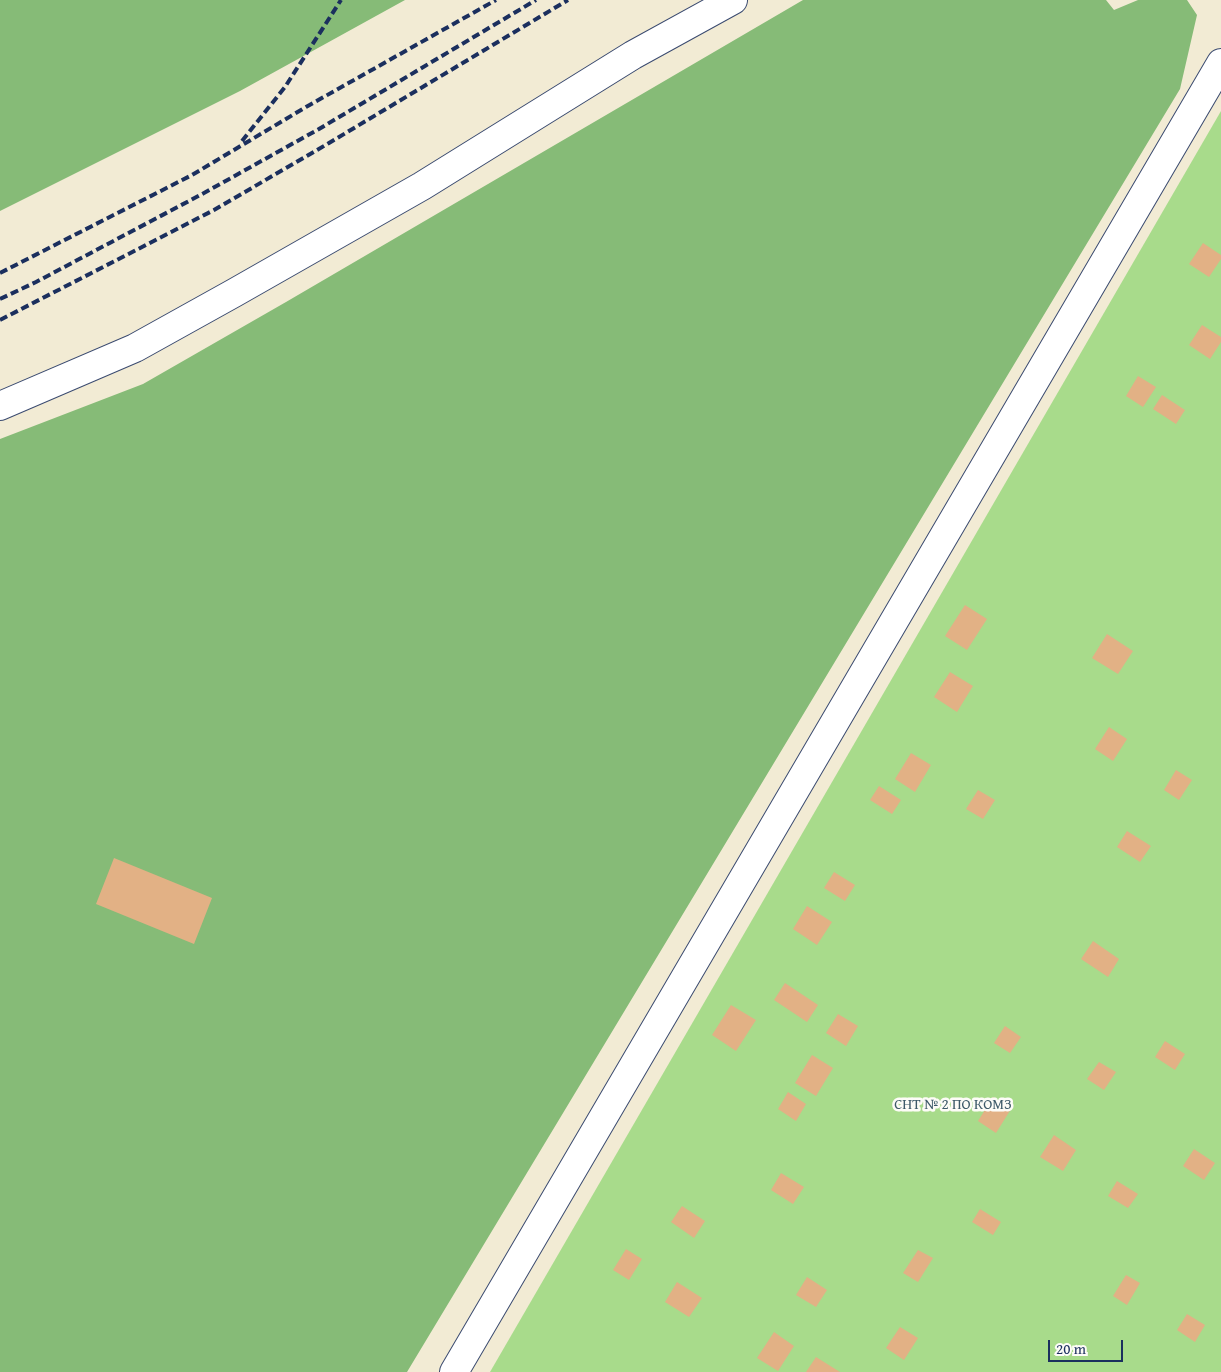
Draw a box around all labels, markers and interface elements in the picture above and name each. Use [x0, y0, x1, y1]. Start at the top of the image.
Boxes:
park label: СНТ № 2 ПО КОМЗ [894, 1096, 1012, 1114]
scale bar [1051, 1330, 1126, 1362]
text: 20 m [1056, 1338, 1086, 1359]

